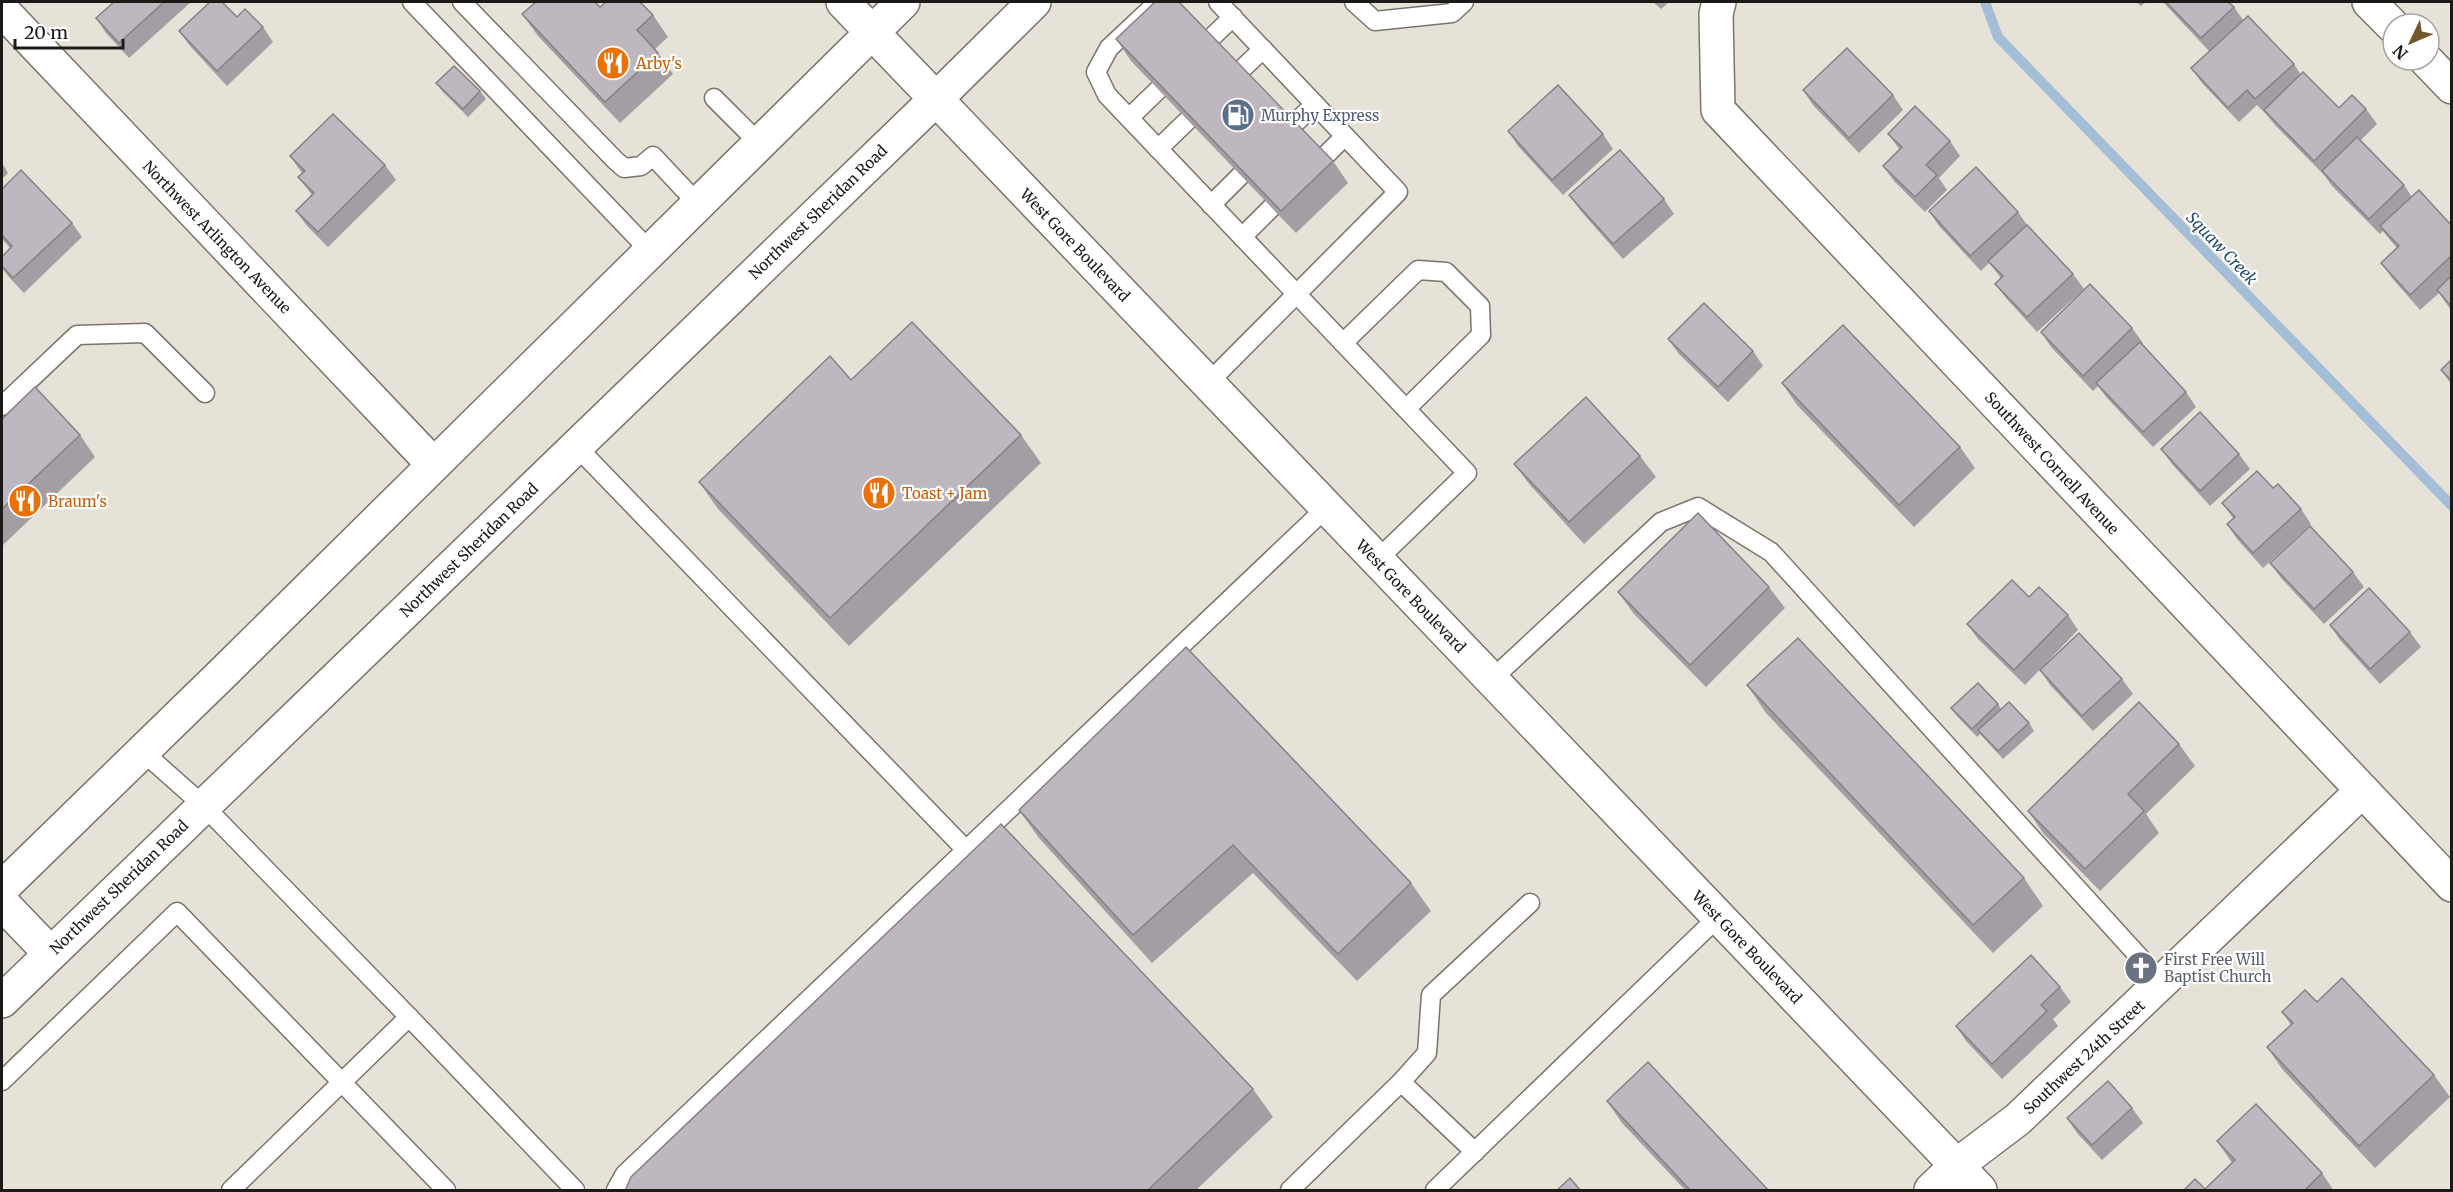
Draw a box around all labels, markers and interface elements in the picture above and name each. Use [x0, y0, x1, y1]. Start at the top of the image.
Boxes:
scale bar [15, 12, 123, 50]
north arrow [2381, 12, 2441, 72]
text: 20 m [24, 21, 68, 44]
text: N [2388, 41, 2412, 64]
restaurant icon: Arby's [595, 45, 631, 81]
place label: Arby's [635, 54, 682, 73]
fuel station icon: Murphy Express [1220, 97, 1256, 133]
place label: Murphy Express [1261, 106, 1379, 125]
street label: Northwest Sheridan Road [745, 141, 891, 283]
street label: Northwest Arlington Avenue [139, 156, 295, 318]
street label: West Gore Boulevard [1016, 184, 1134, 305]
water label: Squaw Creek [2182, 207, 2262, 289]
street label: Southwest Cornell Avenue [1981, 388, 2123, 538]
restaurant icon: Toast + Jam [861, 475, 897, 511]
street label: Northwest Sheridan Road [396, 479, 542, 621]
restaurant icon: Braum's [7, 483, 43, 519]
place label: Toast + Jam [902, 484, 987, 503]
place label: Braum's [48, 492, 107, 511]
street label: West Gore Boulevard [1352, 535, 1470, 656]
street label: Northwest Sheridan Road [46, 816, 192, 958]
street label: West Gore Boulevard [1688, 886, 1806, 1007]
church icon: First Free Will Baptist Church [2123, 950, 2159, 986]
place label: First Free Will Baptist Church [2164, 950, 2271, 986]
street label: Southwest 24th Street [2019, 996, 2149, 1118]

